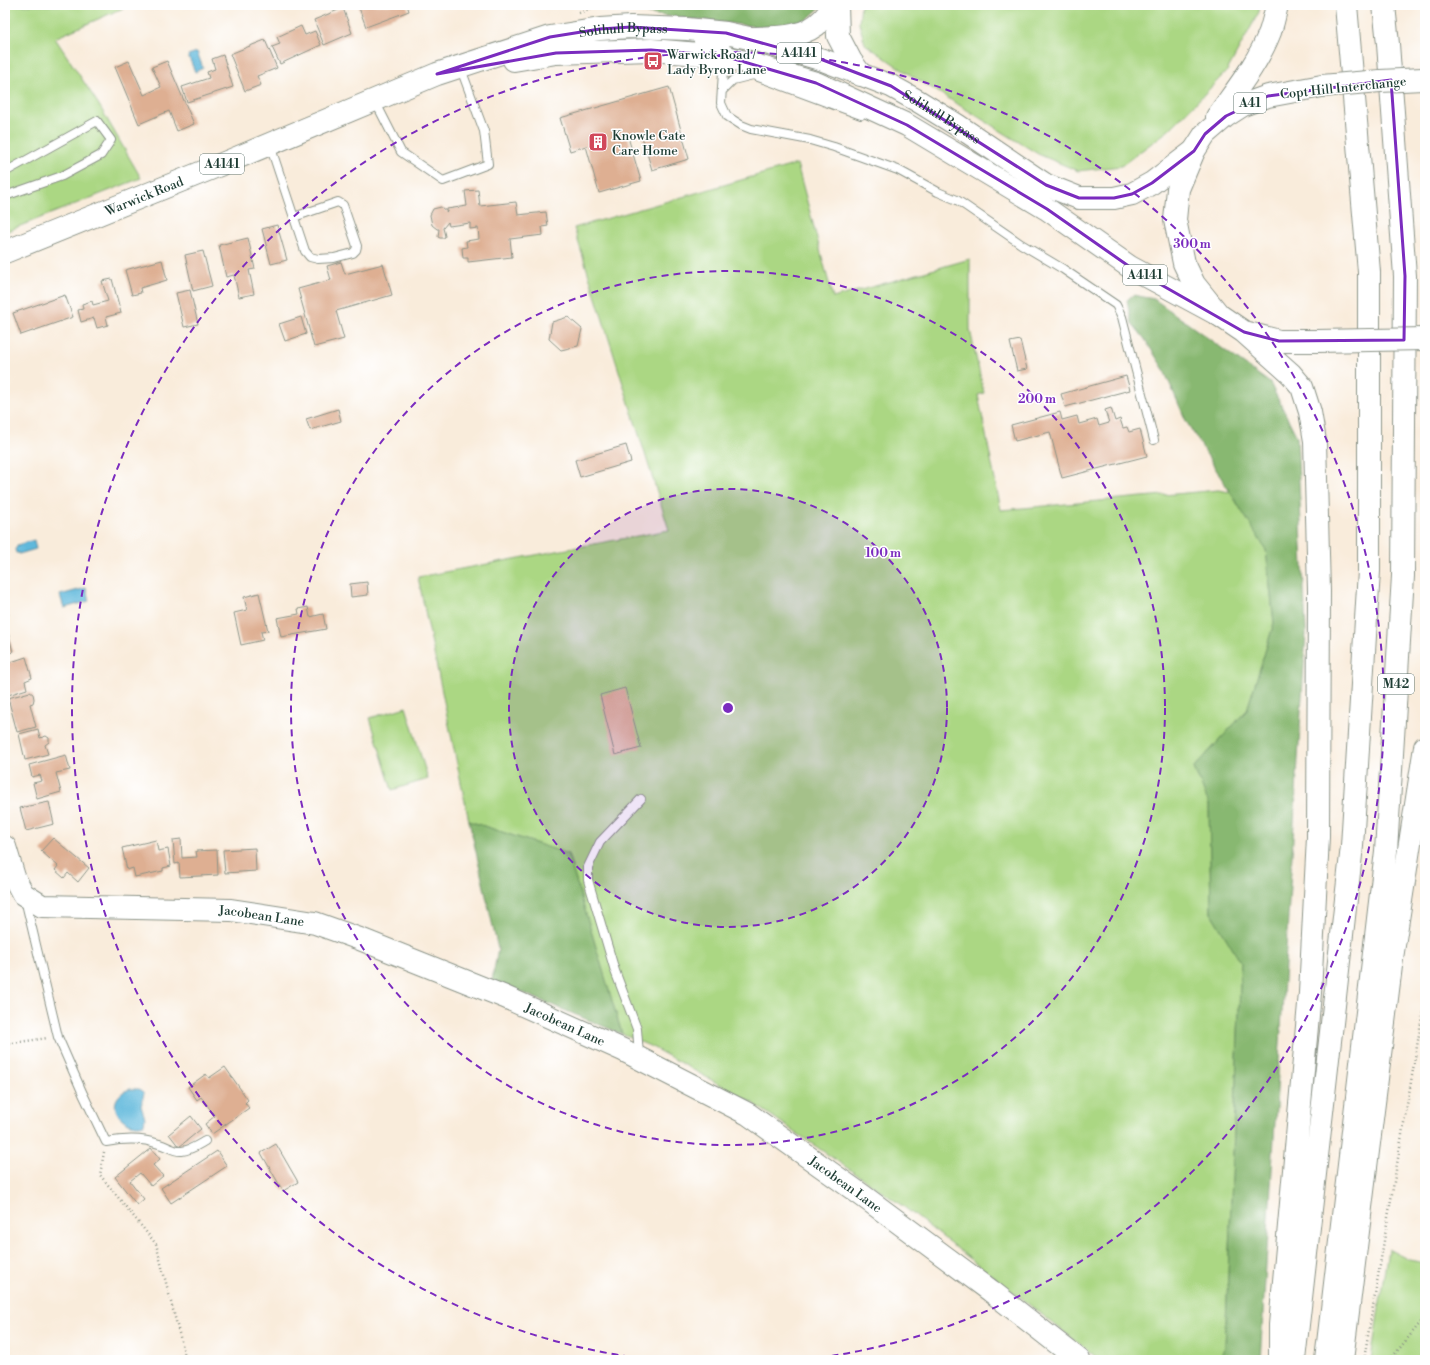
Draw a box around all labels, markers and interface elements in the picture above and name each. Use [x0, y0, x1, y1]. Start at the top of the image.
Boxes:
street label: Solihull Bypass [578, 20, 668, 41]
road number: A4141 [777, 43, 821, 63]
place label: Warwick Road / Lady Byron Lane [666, 47, 767, 78]
bus stop icon: Warwick Road / Lady Byron Lane [642, 50, 664, 72]
street label: Copt Hill Interchange [1279, 73, 1408, 103]
street label: Solihull Bypass [900, 87, 984, 148]
road number: A41 [1234, 93, 1266, 113]
place label: Knowle Gate Care Home [612, 128, 686, 159]
building icon: Knowle Gate Care Home [587, 131, 609, 153]
road number: A4141 [200, 154, 244, 174]
street label: Warwick Road [102, 173, 187, 220]
text: 300 m [1173, 237, 1211, 252]
road number: A4141 [1123, 265, 1167, 285]
text: 200 m [1018, 392, 1056, 407]
text: 100 m [865, 546, 901, 561]
road number: M42 [1378, 674, 1414, 694]
centre of rings [721, 701, 735, 715]
street label: Jacobean Lane [217, 903, 306, 930]
street label: Jacobean Lane [521, 1000, 608, 1050]
street label: Jacobean Lane [805, 1152, 885, 1217]

